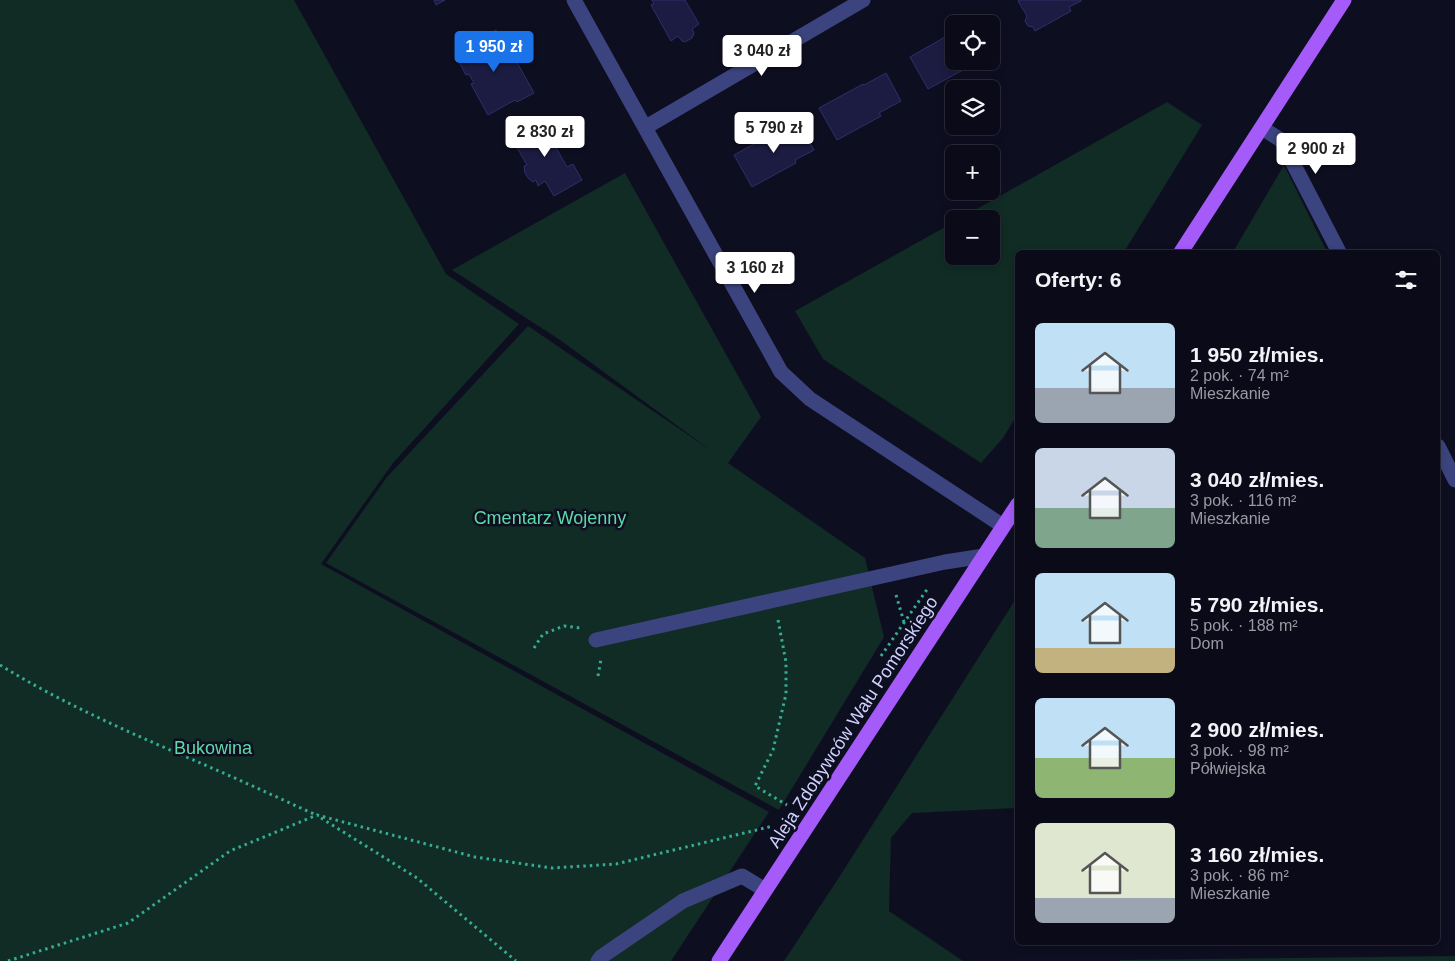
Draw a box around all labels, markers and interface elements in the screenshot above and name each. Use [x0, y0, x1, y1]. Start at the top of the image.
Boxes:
map controls [945, 15, 1000, 265]
button: locate [945, 15, 1000, 70]
pin: 1 950 zł [442, 30, 546, 73]
pin: 3 040 zł [710, 34, 814, 77]
text: 1 950 zł [466, 38, 522, 55]
text: 3 040 zł [734, 42, 790, 59]
button: layers [945, 80, 1000, 135]
pin: 5 790 zł [722, 112, 826, 154]
pin: 2 830 zł [493, 116, 597, 158]
text: 5 790 zł [746, 119, 802, 136]
text: 2 830 zł [517, 123, 573, 140]
pin: 2 900 zł [1264, 132, 1368, 175]
text: 2 900 zł [1288, 140, 1344, 157]
button: + [945, 145, 1000, 200]
button: − [945, 210, 1000, 265]
pin: 3 160 zł [703, 252, 807, 294]
text: 3 160 zł [727, 259, 783, 276]
icon: filters [1392, 266, 1420, 294]
text: Oferty: 6 [1035, 268, 1121, 291]
icon: home [1075, 343, 1135, 403]
text: 1 950 zł/mies. [1190, 343, 1324, 366]
text: 2 pok. · 74 m² [1190, 367, 1289, 384]
text: Mieszkanie [1190, 385, 1270, 402]
icon: home [1075, 468, 1135, 528]
text: 3 040 zł/mies. [1190, 468, 1324, 491]
text: 3 pok. · 116 m² [1190, 492, 1296, 509]
park label: Cmentarz Wojenny [474, 508, 626, 528]
text: Mieszkanie [1190, 510, 1270, 527]
street label: Aleja Zdobywców Wału Pomorskiego [764, 593, 942, 851]
icon: home [1075, 593, 1135, 653]
text: 5 790 zł/mies. [1190, 593, 1324, 616]
text: 5 pok. · 188 m² [1190, 617, 1298, 634]
text: Dom [1190, 635, 1224, 652]
icon: home [1075, 718, 1135, 778]
text: 2 900 zł/mies. [1190, 718, 1324, 741]
park label: Bukowina [174, 738, 253, 758]
text: 3 pok. · 98 m² [1190, 742, 1289, 759]
text: Półwiejska [1190, 760, 1266, 777]
icon: home [1075, 843, 1135, 903]
text: 3 160 zł/mies. [1190, 843, 1324, 866]
text: 3 pok. · 86 m² [1190, 867, 1289, 884]
text: Mieszkanie [1190, 885, 1270, 902]

